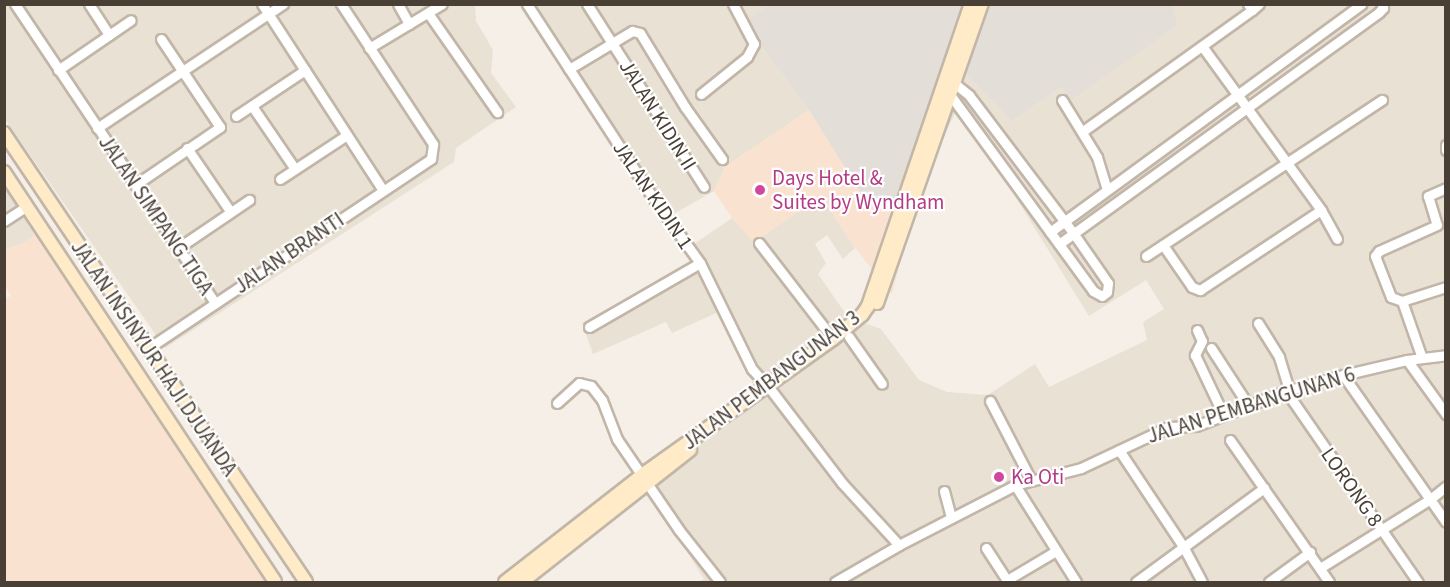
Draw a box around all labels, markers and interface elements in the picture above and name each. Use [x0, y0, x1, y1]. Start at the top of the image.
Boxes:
street label: JALAN KIDIN II [614, 55, 702, 175]
street label: JALAN SIMPANG TIGA [93, 130, 219, 300]
street label: JALAN KIDIN 1 [608, 136, 698, 254]
place label: Days Hotel & Suites by Wyndham [772, 165, 944, 215]
marker: Days Hotel & Suites by Wyndham [753, 183, 767, 197]
street label: JALAN BRANTI [229, 207, 349, 299]
street label: JALAN INSINYUR HAJI DJUANDA [66, 235, 242, 481]
street label: JALAN PEMBANGUNAN 3 [677, 305, 865, 455]
street label: JALAN PEMBANGUNAN 6 [1144, 361, 1358, 449]
street label: LORONG 8 [1316, 443, 1388, 531]
place label: Ka Oti [1011, 464, 1064, 490]
marker: Ka Oti [992, 470, 1006, 484]

